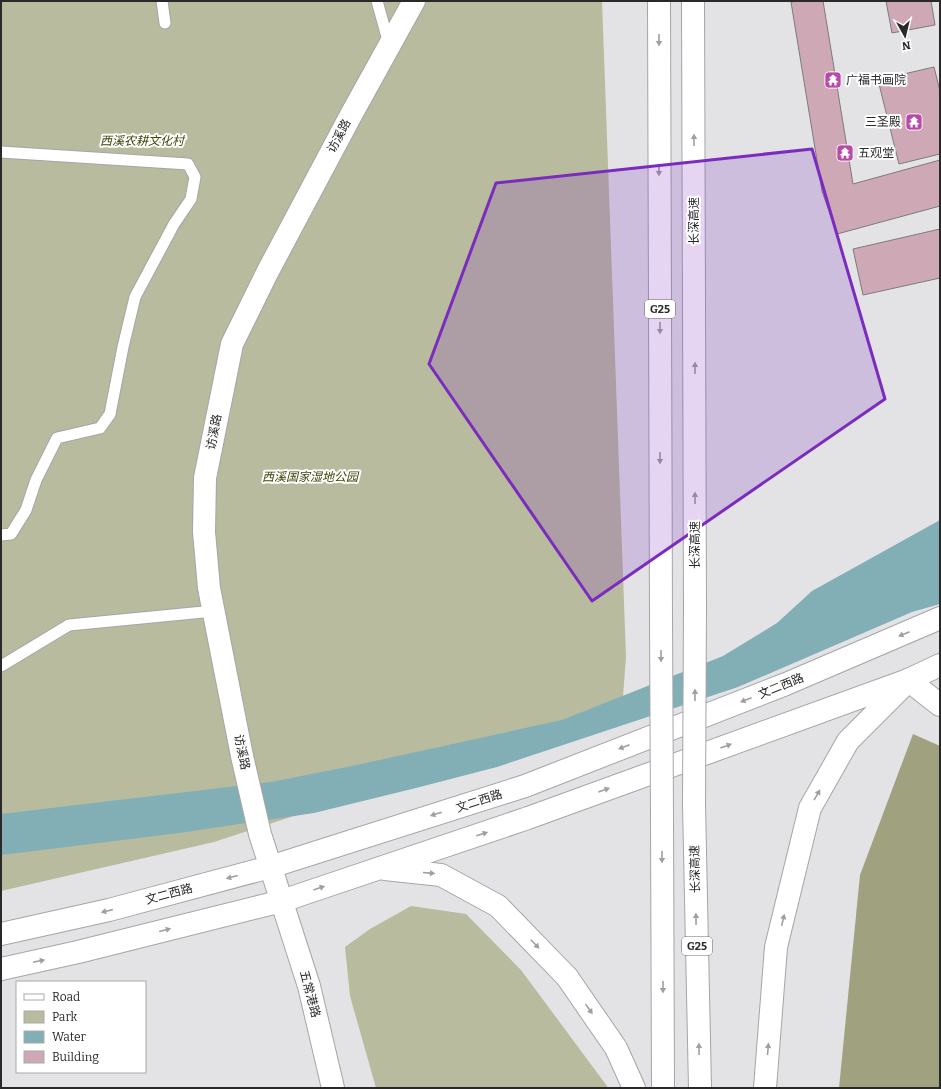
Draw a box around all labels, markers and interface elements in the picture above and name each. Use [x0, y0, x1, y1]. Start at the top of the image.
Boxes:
north arrow [885, 16, 925, 56]
one-way arrow [656, 34, 662, 47]
text: N [901, 38, 911, 53]
temple icon: 广福书画院 [823, 70, 843, 90]
place label: 广福书画院 [846, 73, 906, 87]
temple icon: 三圣殿 [904, 112, 924, 132]
place label: 三圣殿 [865, 115, 901, 129]
street label: 访溪路 [324, 117, 354, 155]
one-way arrow [691, 133, 697, 146]
park label: 西溪农耕文化村 [100, 134, 186, 148]
temple icon: 五观堂 [835, 143, 855, 163]
place label: 五观堂 [858, 146, 894, 160]
one-way arrow [656, 164, 662, 177]
street label: 长深高速 [687, 197, 701, 245]
road number: G25 [645, 300, 675, 318]
one-way arrow [657, 322, 663, 335]
one-way arrow [692, 361, 698, 374]
street label: 访溪路 [204, 413, 224, 451]
one-way arrow [657, 452, 663, 465]
park label: 西溪国家湿地公园 [262, 470, 360, 484]
one-way arrow [692, 491, 698, 504]
street label: 长深高速 [688, 521, 702, 569]
one-way arrow [898, 631, 910, 637]
one-way arrow [658, 650, 664, 663]
street label: 文二西路 [756, 671, 806, 701]
one-way arrow [692, 688, 698, 701]
one-way arrow [739, 698, 751, 704]
street label: 访溪路 [231, 733, 253, 771]
one-way arrow [721, 743, 733, 749]
one-way arrow [618, 745, 630, 751]
street label: 文二西路 [454, 787, 504, 815]
one-way arrow [599, 787, 611, 793]
one-way arrow [813, 789, 820, 801]
one-way arrow [430, 811, 442, 817]
one-way arrow [476, 830, 488, 836]
street label: 长深高速 [688, 845, 702, 893]
one-way arrow [659, 851, 665, 864]
one-way arrow [423, 870, 435, 877]
one-way arrow [226, 874, 238, 880]
street label: 文二西路 [144, 881, 194, 907]
one-way arrow [313, 885, 325, 891]
one-way arrow [100, 908, 112, 914]
one-way arrow [693, 912, 699, 925]
one-way arrow [780, 914, 786, 926]
one-way arrow [159, 927, 172, 933]
road number: G25 [682, 937, 712, 955]
one-way arrow [530, 939, 539, 949]
one-way arrow [33, 957, 45, 963]
street label: 五常港路 [297, 969, 323, 1019]
legend [16, 981, 146, 1073]
one-way arrow [659, 981, 666, 993]
text: Road [52, 990, 80, 1004]
one-way arrow [585, 1004, 593, 1015]
text: Park [52, 1010, 78, 1024]
text: Water [52, 1030, 87, 1044]
one-way arrow [696, 1042, 702, 1055]
one-way arrow [764, 1043, 771, 1055]
text: Building [52, 1050, 99, 1064]

